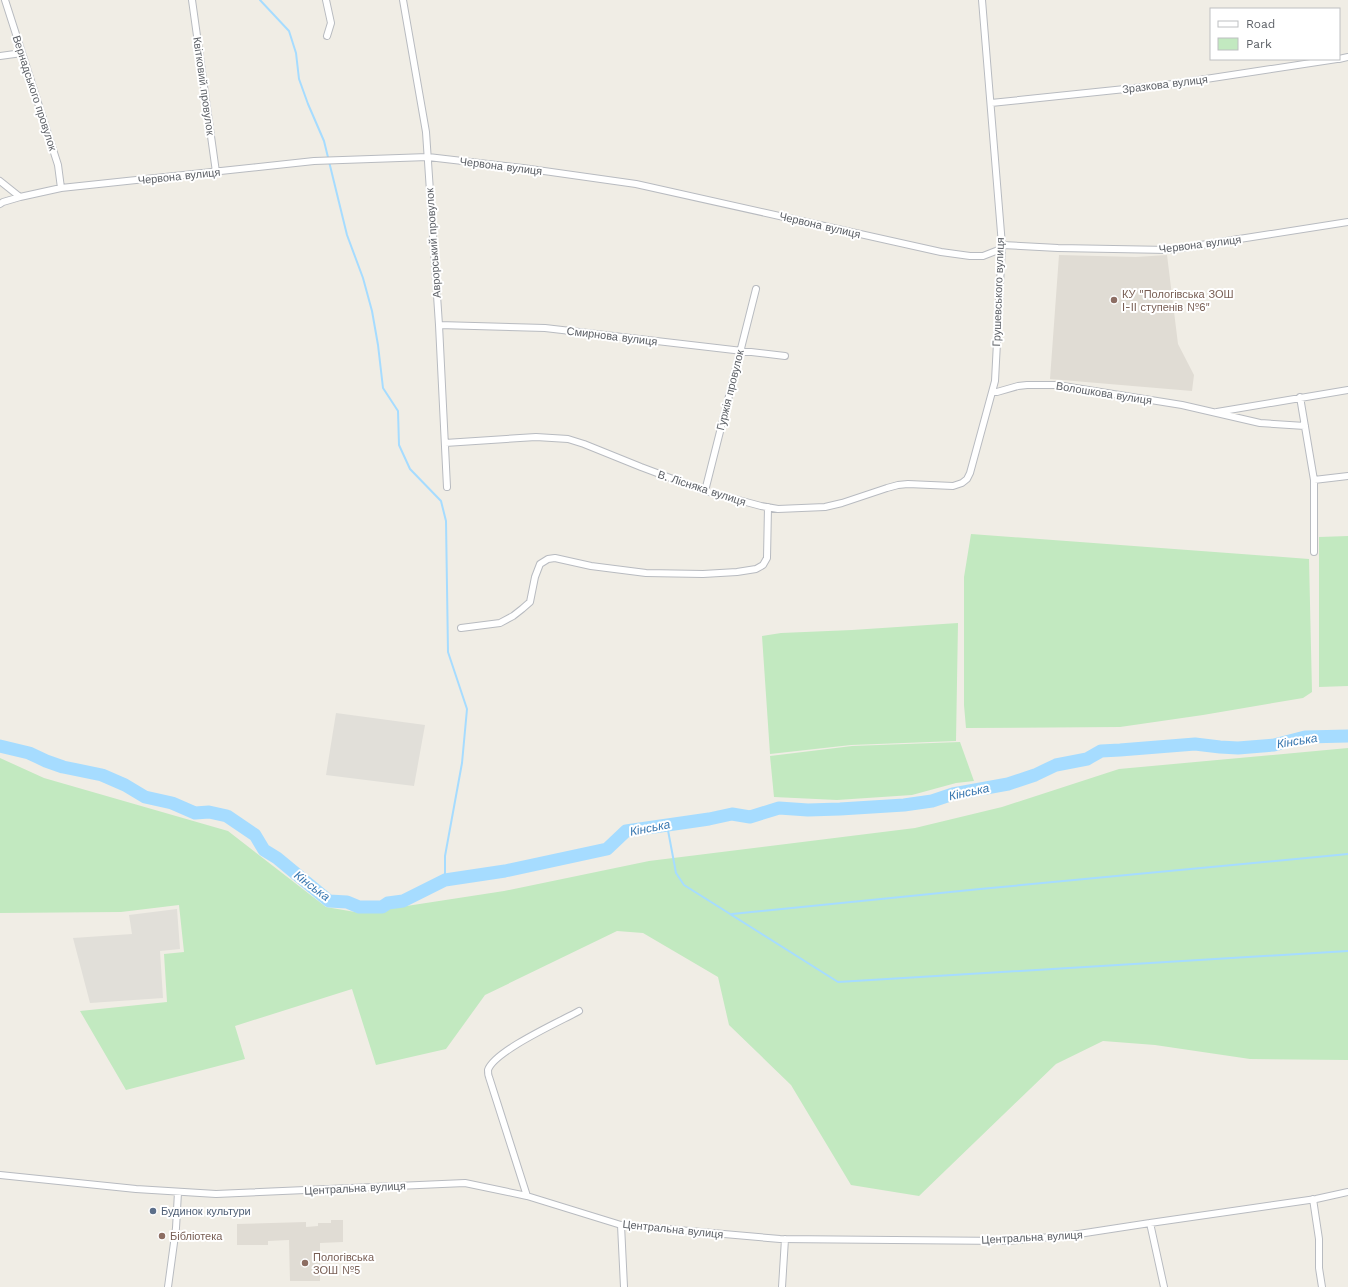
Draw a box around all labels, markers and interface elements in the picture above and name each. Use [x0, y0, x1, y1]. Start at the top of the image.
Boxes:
legend [1210, 8, 1340, 60]
text: Road [1246, 17, 1275, 31]
street label: Вернадського провулок [10, 34, 59, 153]
street label: Квітковий провулок [190, 36, 217, 136]
text: Park [1246, 37, 1272, 51]
street label: Зразкова вулиця [1122, 73, 1209, 96]
street label: Червона вулиця [459, 155, 543, 178]
street label: Червона вулиця [137, 166, 221, 187]
street label: Аврорський провулок [423, 187, 444, 298]
street label: Червона вулиця [778, 210, 862, 241]
street label: Червона вулиця [1158, 233, 1242, 256]
street label: Грушевського вулиця [990, 237, 1007, 347]
place label: КУ "Пологівська ЗОШ І-ІІ ступенів №6" [1122, 288, 1234, 314]
marker: КУ "Пологівська ЗОШ І-ІІ ступенів №6" [1109, 295, 1119, 305]
street label: Смирнова вулиця [566, 324, 658, 349]
street label: Гуржія провулок [714, 348, 747, 432]
street label: Волошкова вулиця [1055, 379, 1153, 408]
street label: В. Лісняка вулиця [656, 468, 748, 509]
water label: Кінська [1276, 731, 1319, 751]
water label: Кінська [947, 781, 991, 803]
water label: Кінська [629, 817, 672, 839]
water label: Кінська [291, 868, 333, 904]
street label: Центральна вулиця [304, 1179, 406, 1198]
place label: Будинок культури [161, 1205, 251, 1218]
marker: Будинок культури [148, 1206, 158, 1216]
street label: Центральна вулиця [622, 1218, 724, 1241]
street label: Центральна вулиця [981, 1228, 1083, 1247]
place label: Бібліотека [170, 1230, 223, 1243]
marker: Бібліотека [157, 1231, 167, 1241]
place label: Пологівська ЗОШ №5 [313, 1251, 375, 1277]
marker: Пологівська ЗОШ №5 [300, 1258, 310, 1268]

